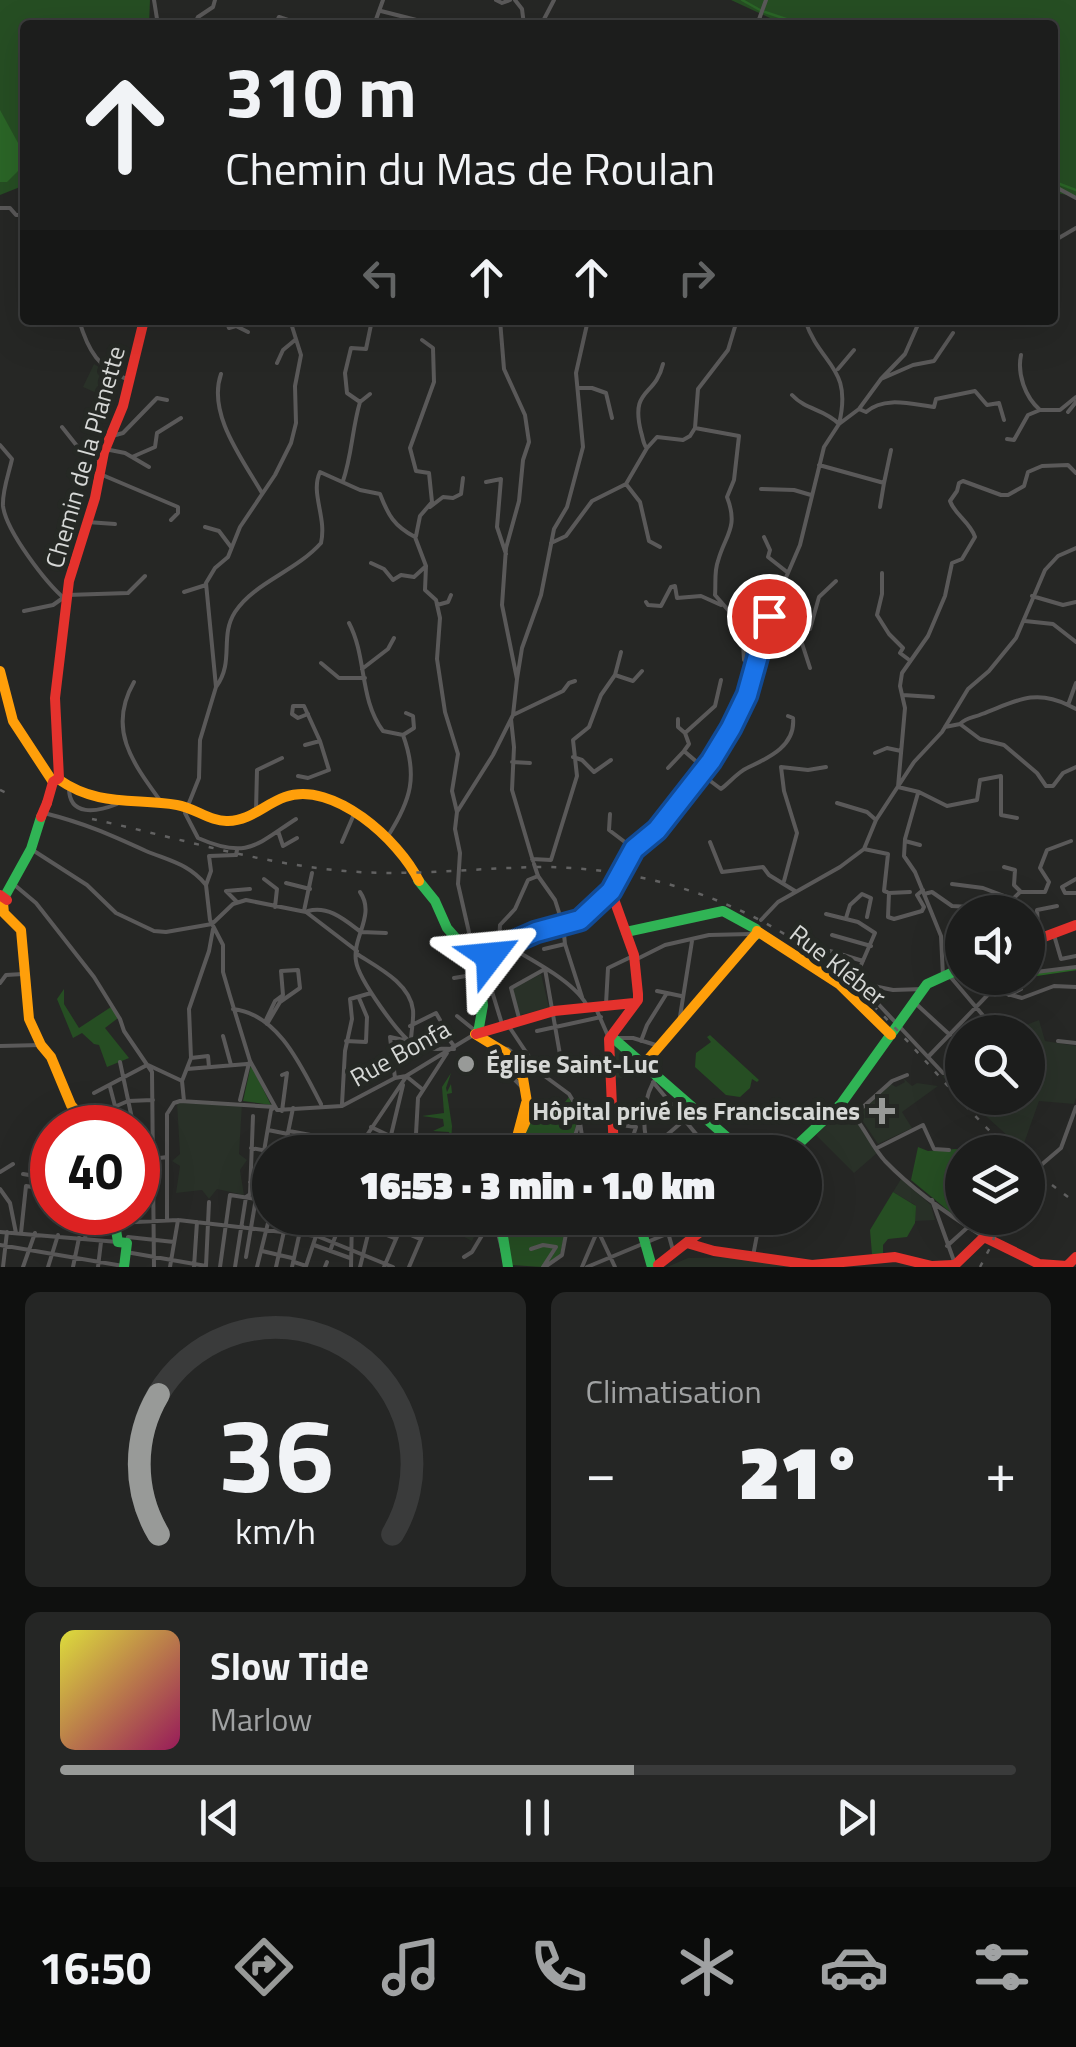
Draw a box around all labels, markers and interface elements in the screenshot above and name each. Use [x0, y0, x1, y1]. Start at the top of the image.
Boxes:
text: 310 m [225, 38, 417, 144]
icon: ahead [60, 60, 190, 190]
text: Chemin du Mas de Roulan [225, 134, 715, 202]
icon: left [354, 250, 409, 305]
icon: ahead [459, 250, 514, 305]
icon: ahead [564, 250, 619, 305]
icon: right [669, 250, 724, 305]
street label: Chemin de la Planette [35, 342, 135, 572]
pin [727, 574, 812, 659]
icon: arrive [742, 589, 797, 644]
map controls [945, 895, 1045, 1235]
button: sound [945, 895, 1045, 995]
position arrow [438, 904, 542, 1008]
street label: Rue Kléber [781, 915, 895, 1015]
street label: Rue Bonfa [343, 1010, 458, 1096]
button: search [945, 1015, 1045, 1115]
place label: Église Saint-Luc [486, 1045, 659, 1083]
marker: Église Saint-Luc [455, 1053, 477, 1075]
place label: Hôpital privé les Franciscaines [532, 1092, 860, 1130]
marker: Hôpital privé les Franciscaines [869, 1098, 895, 1124]
speed limit sign: 40 [30, 1105, 160, 1235]
button: layers [945, 1135, 1045, 1235]
text: 16:53 · 3 min · 1.0 km [359, 1156, 715, 1214]
text: Climatisation [586, 1367, 762, 1415]
text: 36 [217, 1374, 333, 1532]
text: 21° [739, 1414, 863, 1528]
text: − [586, 1430, 616, 1513]
text: + [985, 1430, 1016, 1513]
text: km/h [235, 1503, 316, 1558]
text: Slow Tide [210, 1637, 369, 1695]
text: Marlow [210, 1695, 313, 1743]
icon: previous [192, 1790, 247, 1845]
icon: pause [510, 1790, 565, 1845]
icon: next [829, 1790, 884, 1845]
icon: directions [229, 1932, 299, 2002]
icon: music [376, 1932, 446, 2002]
icon: phone [524, 1932, 594, 2002]
icon: climate [672, 1932, 742, 2002]
icon: car [819, 1932, 889, 2002]
icon: filters [967, 1932, 1037, 2002]
text: 16:50 [39, 1933, 151, 2001]

